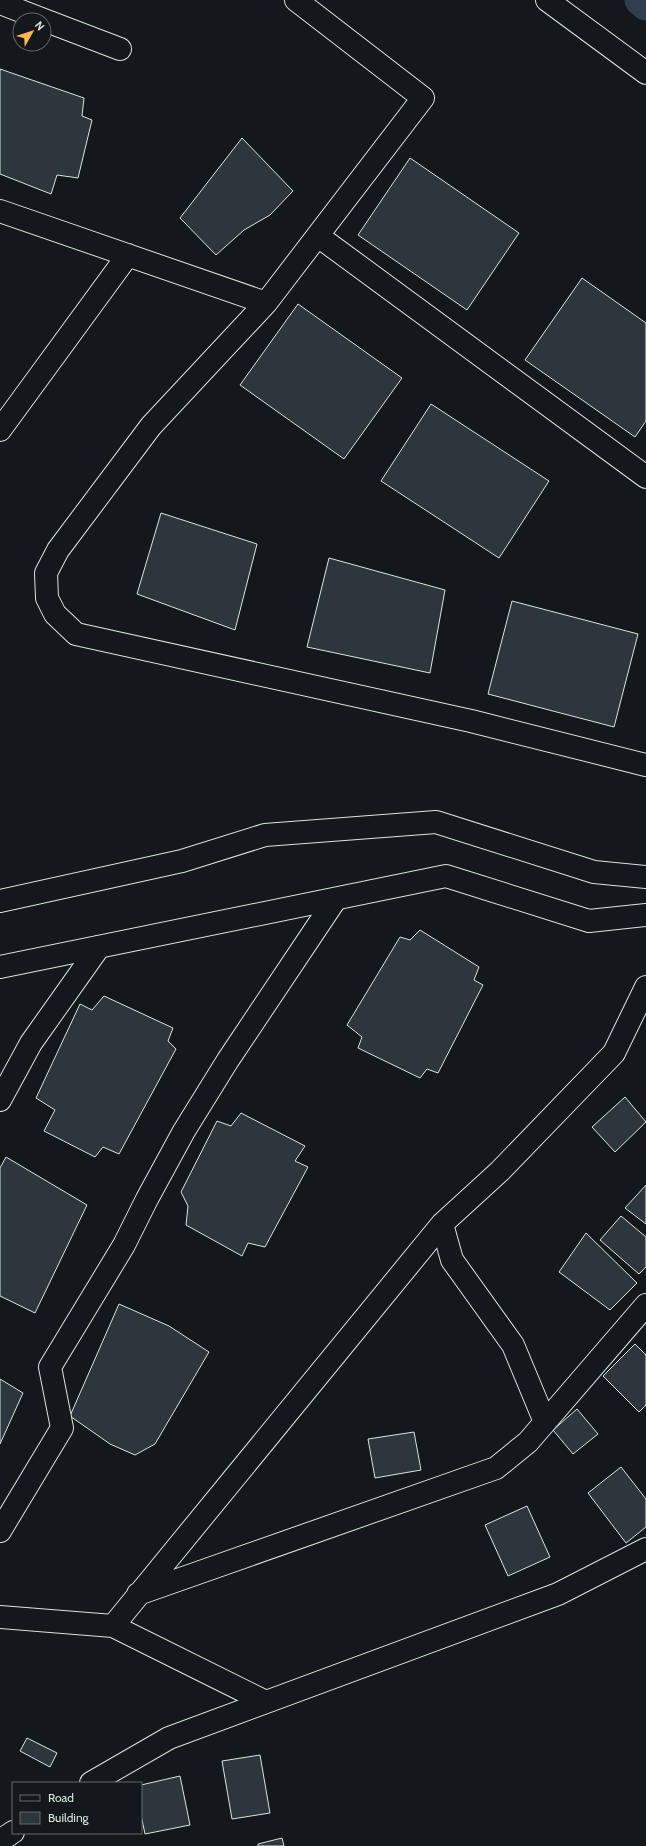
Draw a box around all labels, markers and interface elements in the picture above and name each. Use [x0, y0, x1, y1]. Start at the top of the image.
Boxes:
north arrow [12, 12, 52, 52]
text: N [32, 18, 48, 33]
legend [12, 1782, 142, 1834]
text: Road [48, 1790, 74, 1805]
text: Building [48, 1810, 90, 1825]

